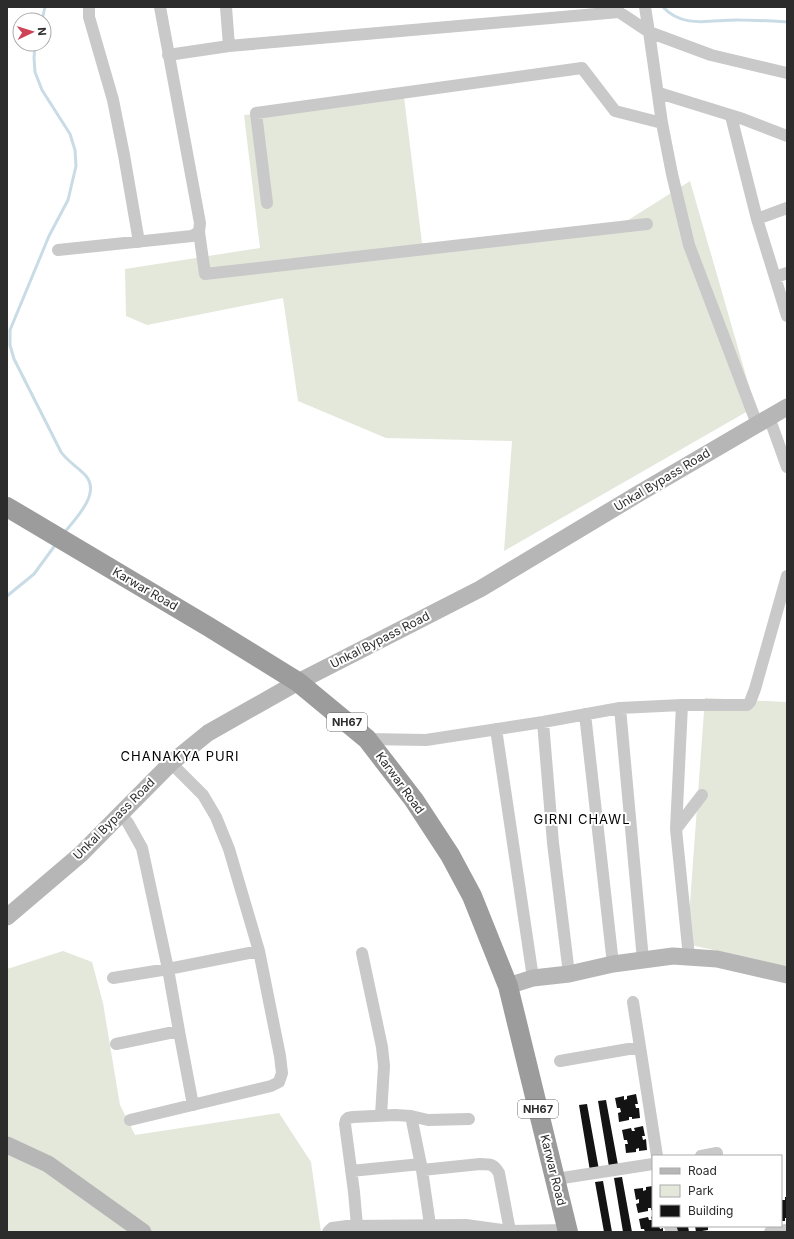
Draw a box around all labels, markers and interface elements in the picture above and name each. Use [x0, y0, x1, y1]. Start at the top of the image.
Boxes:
north arrow [12, 12, 52, 52]
text: N [35, 27, 49, 36]
street label: Unkal Bypass Road [611, 445, 713, 514]
street label: Karwar Road [110, 564, 181, 613]
street label: Unkal Bypass Road [328, 608, 432, 671]
road number: NH67 [327, 713, 367, 731]
district label: CHANAKYA PURI [121, 748, 239, 764]
street label: Karwar Road [373, 749, 428, 817]
street label: Unkal Bypass Road [70, 775, 158, 863]
district label: GIRNI CHAWL [533, 811, 631, 827]
road number: NH67 [518, 1100, 558, 1118]
street label: Karwar Road [537, 1133, 570, 1207]
legend [652, 1155, 782, 1227]
text: Road [688, 1163, 717, 1178]
text: Park [688, 1183, 714, 1198]
text: Building [688, 1203, 733, 1218]

